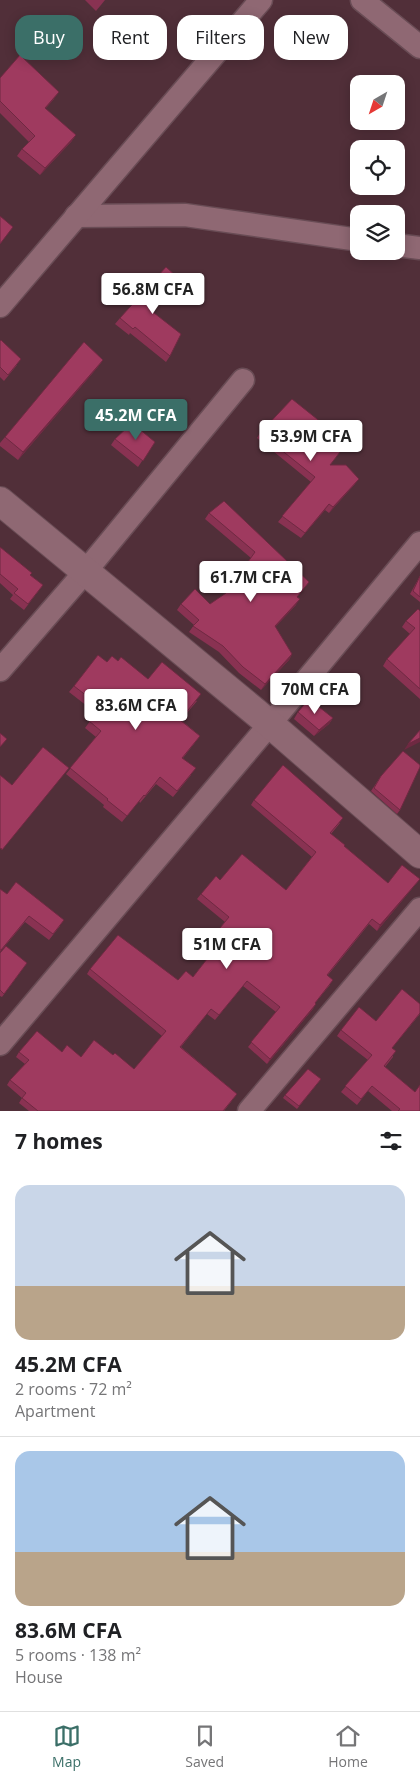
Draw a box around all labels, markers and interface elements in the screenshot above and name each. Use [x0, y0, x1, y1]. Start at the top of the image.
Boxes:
chip: Buy [15, 15, 83, 60]
chip: Rent [93, 15, 167, 60]
chip: Filters [177, 15, 264, 60]
chip: New [274, 15, 348, 60]
north arrow [350, 75, 405, 130]
map controls [350, 75, 405, 260]
button: locate [350, 140, 405, 195]
button: layers [350, 205, 405, 260]
pin: 56.8M CFA [96, 272, 210, 315]
text: 56.8M CFA [112, 278, 194, 300]
pin: 45.2M CFA [79, 398, 193, 441]
text: 45.2M CFA [95, 404, 177, 426]
pin: 53.9M CFA [254, 420, 368, 462]
text: 53.9M CFA [270, 425, 352, 447]
pin: 61.7M CFA [194, 560, 308, 603]
text: 61.7M CFA [210, 566, 292, 588]
pin: 70M CFA [269, 672, 361, 715]
text: 70M CFA [281, 678, 349, 700]
pin: 83.6M CFA [79, 688, 193, 731]
text: 83.6M CFA [95, 694, 177, 716]
pin: 51M CFA [181, 928, 273, 970]
text: 51M CFA [193, 933, 261, 955]
text: 7 homes [15, 1127, 103, 1155]
icon: filters [377, 1127, 405, 1155]
icon: home [165, 1218, 255, 1308]
text: 45.2M CFA [15, 1350, 122, 1378]
text: 2 rooms · 72 m² [15, 1378, 132, 1400]
text: Apartment [15, 1400, 95, 1422]
icon: home [165, 1483, 255, 1573]
text: 83.6M CFA [15, 1616, 122, 1644]
text: 5 rooms · 138 m² [15, 1644, 141, 1666]
text: House [15, 1666, 63, 1688]
tab: Map [52, 1722, 81, 1771]
tab: Saved [185, 1722, 224, 1771]
tab: Home [328, 1722, 368, 1771]

